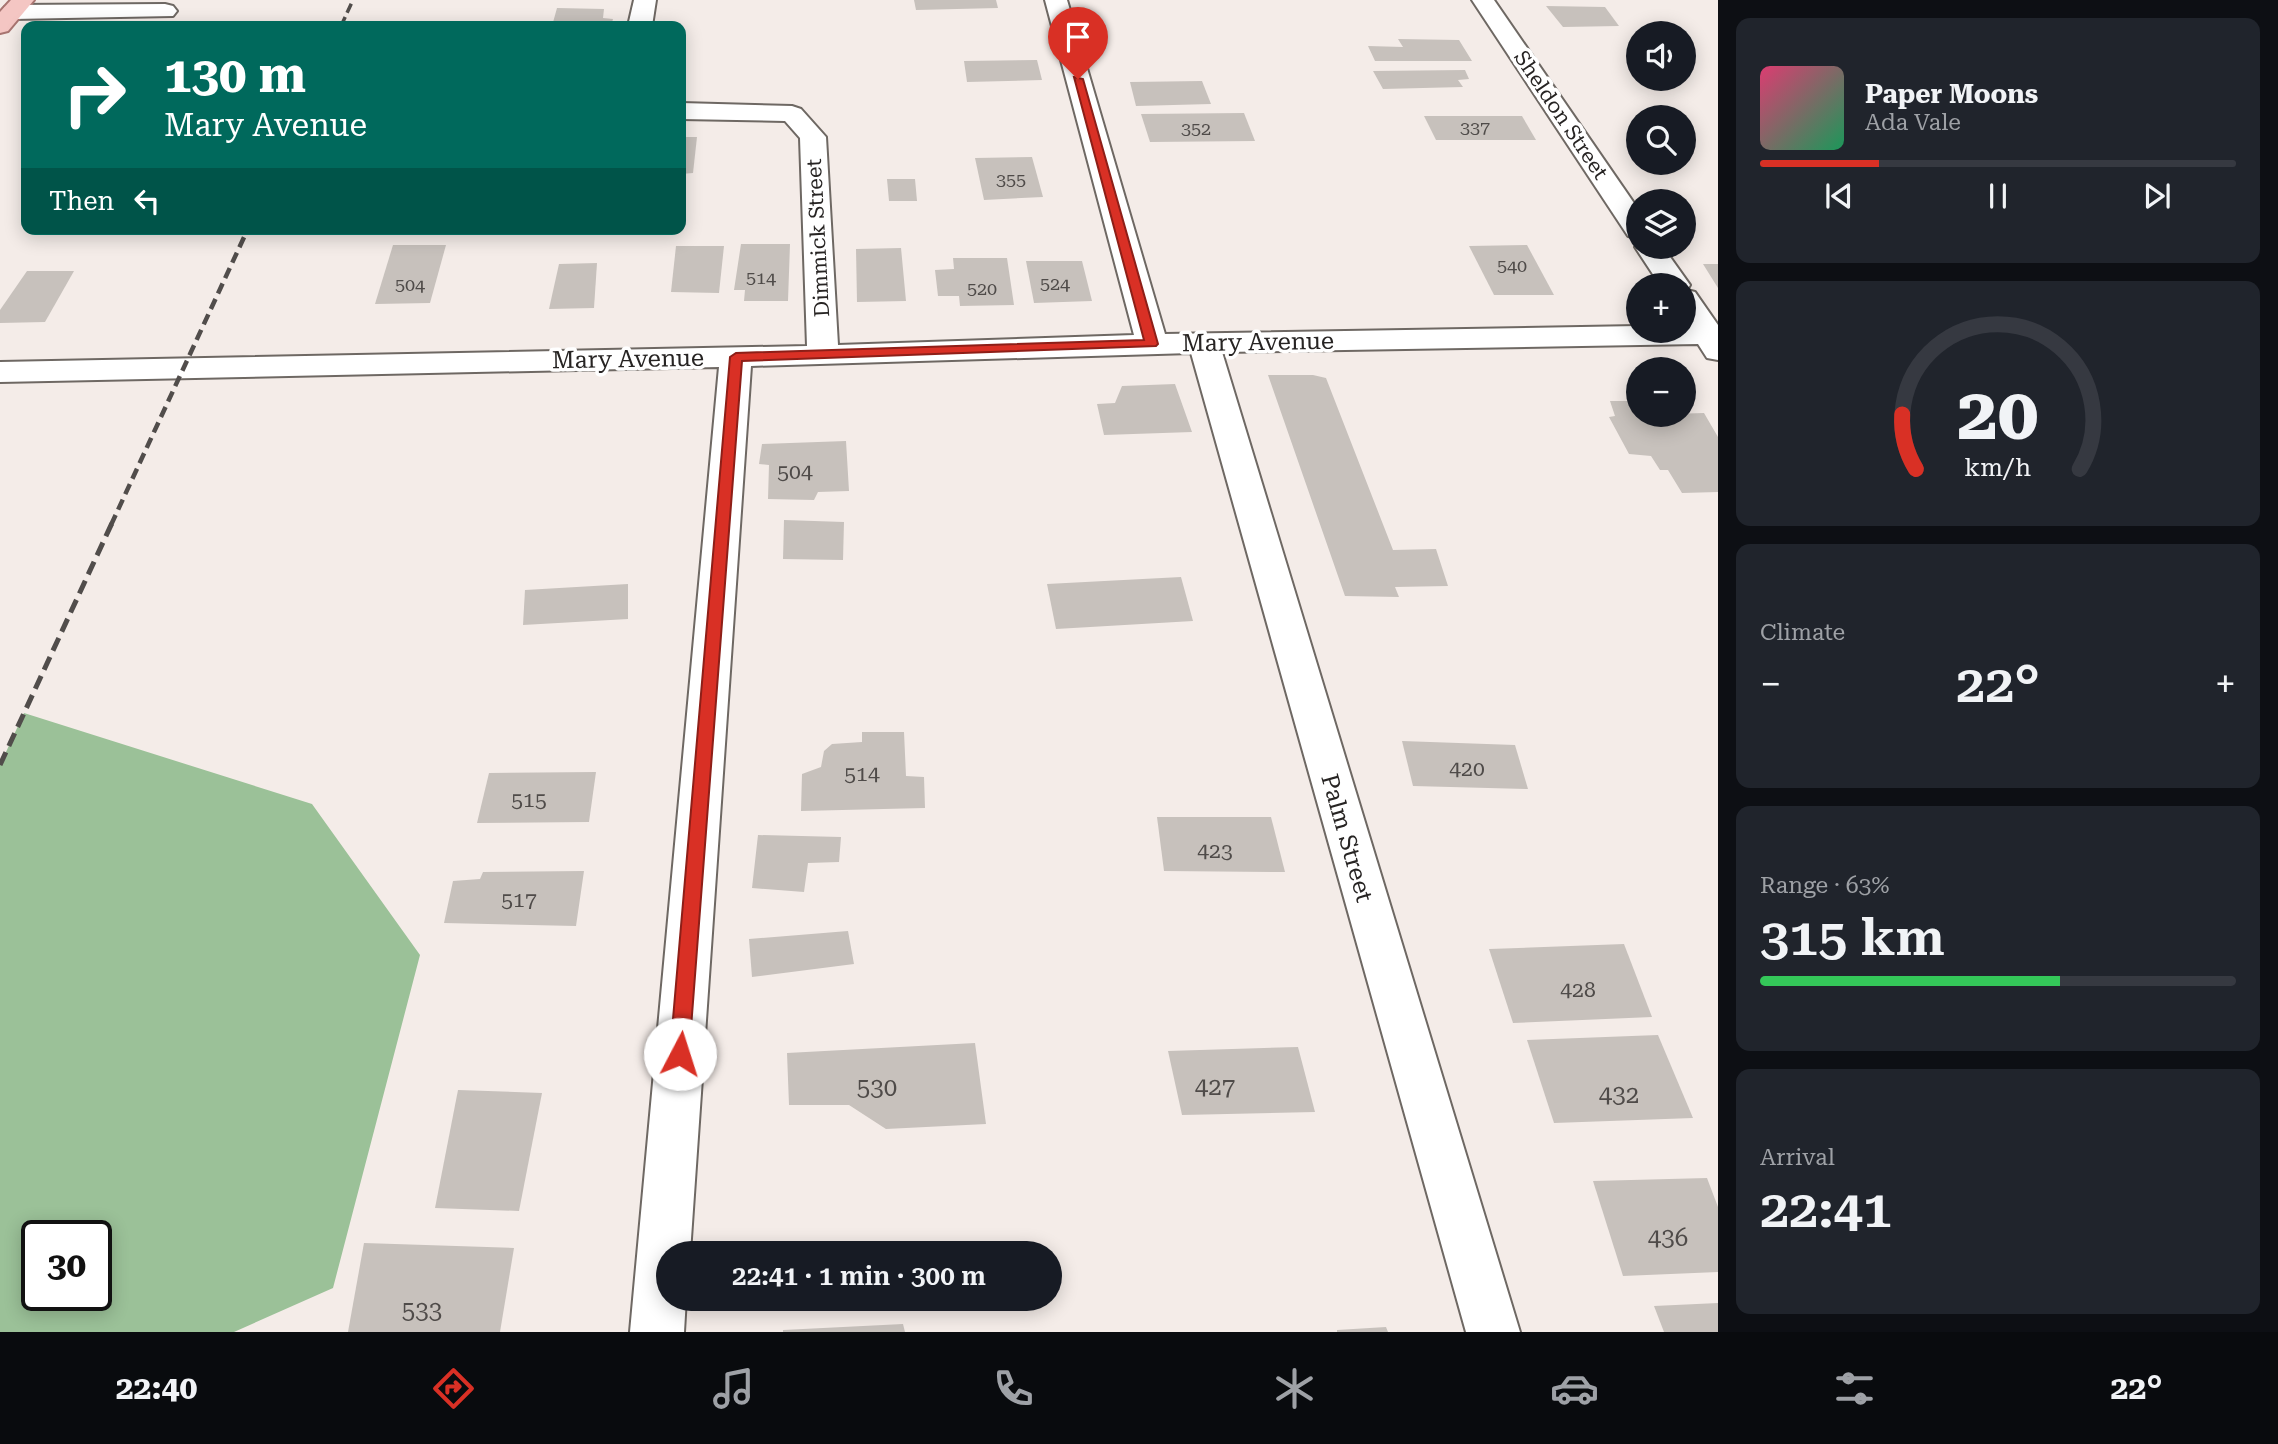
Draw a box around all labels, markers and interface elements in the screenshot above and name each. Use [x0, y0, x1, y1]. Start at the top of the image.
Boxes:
pin [1048, 7, 1108, 79]
icon: arrive [1059, 18, 1097, 56]
map controls [1626, 21, 1696, 427]
button: sound [1626, 21, 1696, 91]
street label: Sheldon Street [1509, 46, 1613, 184]
text: 130 m [164, 47, 306, 104]
icon: right [49, 49, 140, 140]
text: Paper Moons [1865, 79, 2038, 109]
button: search [1626, 105, 1696, 175]
text: Mary Avenue [164, 106, 367, 144]
text: Ada Vale [1865, 109, 1961, 136]
house number: 337 [1460, 117, 1490, 138]
house number: 352 [1181, 118, 1211, 139]
street label: Dimmick Street [802, 158, 834, 318]
house number: 355 [996, 169, 1026, 190]
icon: previous [1820, 177, 1858, 215]
icon: pause [1979, 177, 2017, 215]
icon: next [2138, 177, 2176, 215]
icon: left [128, 182, 166, 220]
text: Then [49, 186, 114, 216]
button: layers [1626, 189, 1696, 259]
house number: 540 [1497, 255, 1527, 276]
house number: 514 [746, 267, 776, 288]
house number: 524 [1040, 273, 1070, 294]
button: + [1626, 273, 1696, 343]
house number: 504 [395, 274, 425, 295]
house number: 520 [967, 278, 997, 299]
street label: Mary Avenue [1182, 327, 1334, 357]
street label: Mary Avenue [552, 344, 704, 374]
button: − [1626, 357, 1696, 427]
text: 20 [1957, 373, 2039, 458]
text: km/h [1965, 453, 2031, 482]
house number: 504 [777, 460, 813, 484]
text: Climate [1760, 619, 1845, 646]
text: 22° [1956, 654, 2040, 715]
text: − [1760, 662, 1781, 706]
text: + [2215, 662, 2236, 706]
house number: 420 [1449, 757, 1485, 781]
house number: 514 [844, 762, 880, 786]
street label: Palm Street [1315, 771, 1379, 905]
house number: 515 [511, 788, 547, 812]
house number: 423 [1197, 839, 1233, 863]
text: Range · 63% [1760, 872, 1889, 899]
house number: 517 [501, 888, 537, 912]
text: 315 km [1760, 907, 1945, 968]
house number: 428 [1560, 978, 1596, 1002]
position arrow [643, 1017, 717, 1091]
house number: 427 [1195, 1073, 1235, 1101]
house number: 530 [857, 1074, 897, 1102]
house number: 432 [1599, 1081, 1639, 1109]
text: Arrival [1760, 1144, 1835, 1171]
text: 22:41 [1760, 1179, 1892, 1240]
speed limit sign: 30 [21, 1220, 112, 1311]
house number: 436 [1648, 1224, 1688, 1252]
text: 22:41 · 1 min · 300 m [732, 1261, 986, 1291]
house number: 533 [402, 1297, 442, 1325]
icon: directions [429, 1364, 478, 1413]
icon: music [709, 1364, 758, 1413]
icon: phone [989, 1364, 1038, 1413]
icon: climate [1270, 1364, 1319, 1413]
icon: car [1550, 1364, 1599, 1413]
icon: filters [1830, 1364, 1879, 1413]
text: 22:40 [116, 1369, 197, 1407]
text: 22° [2111, 1369, 2162, 1407]

